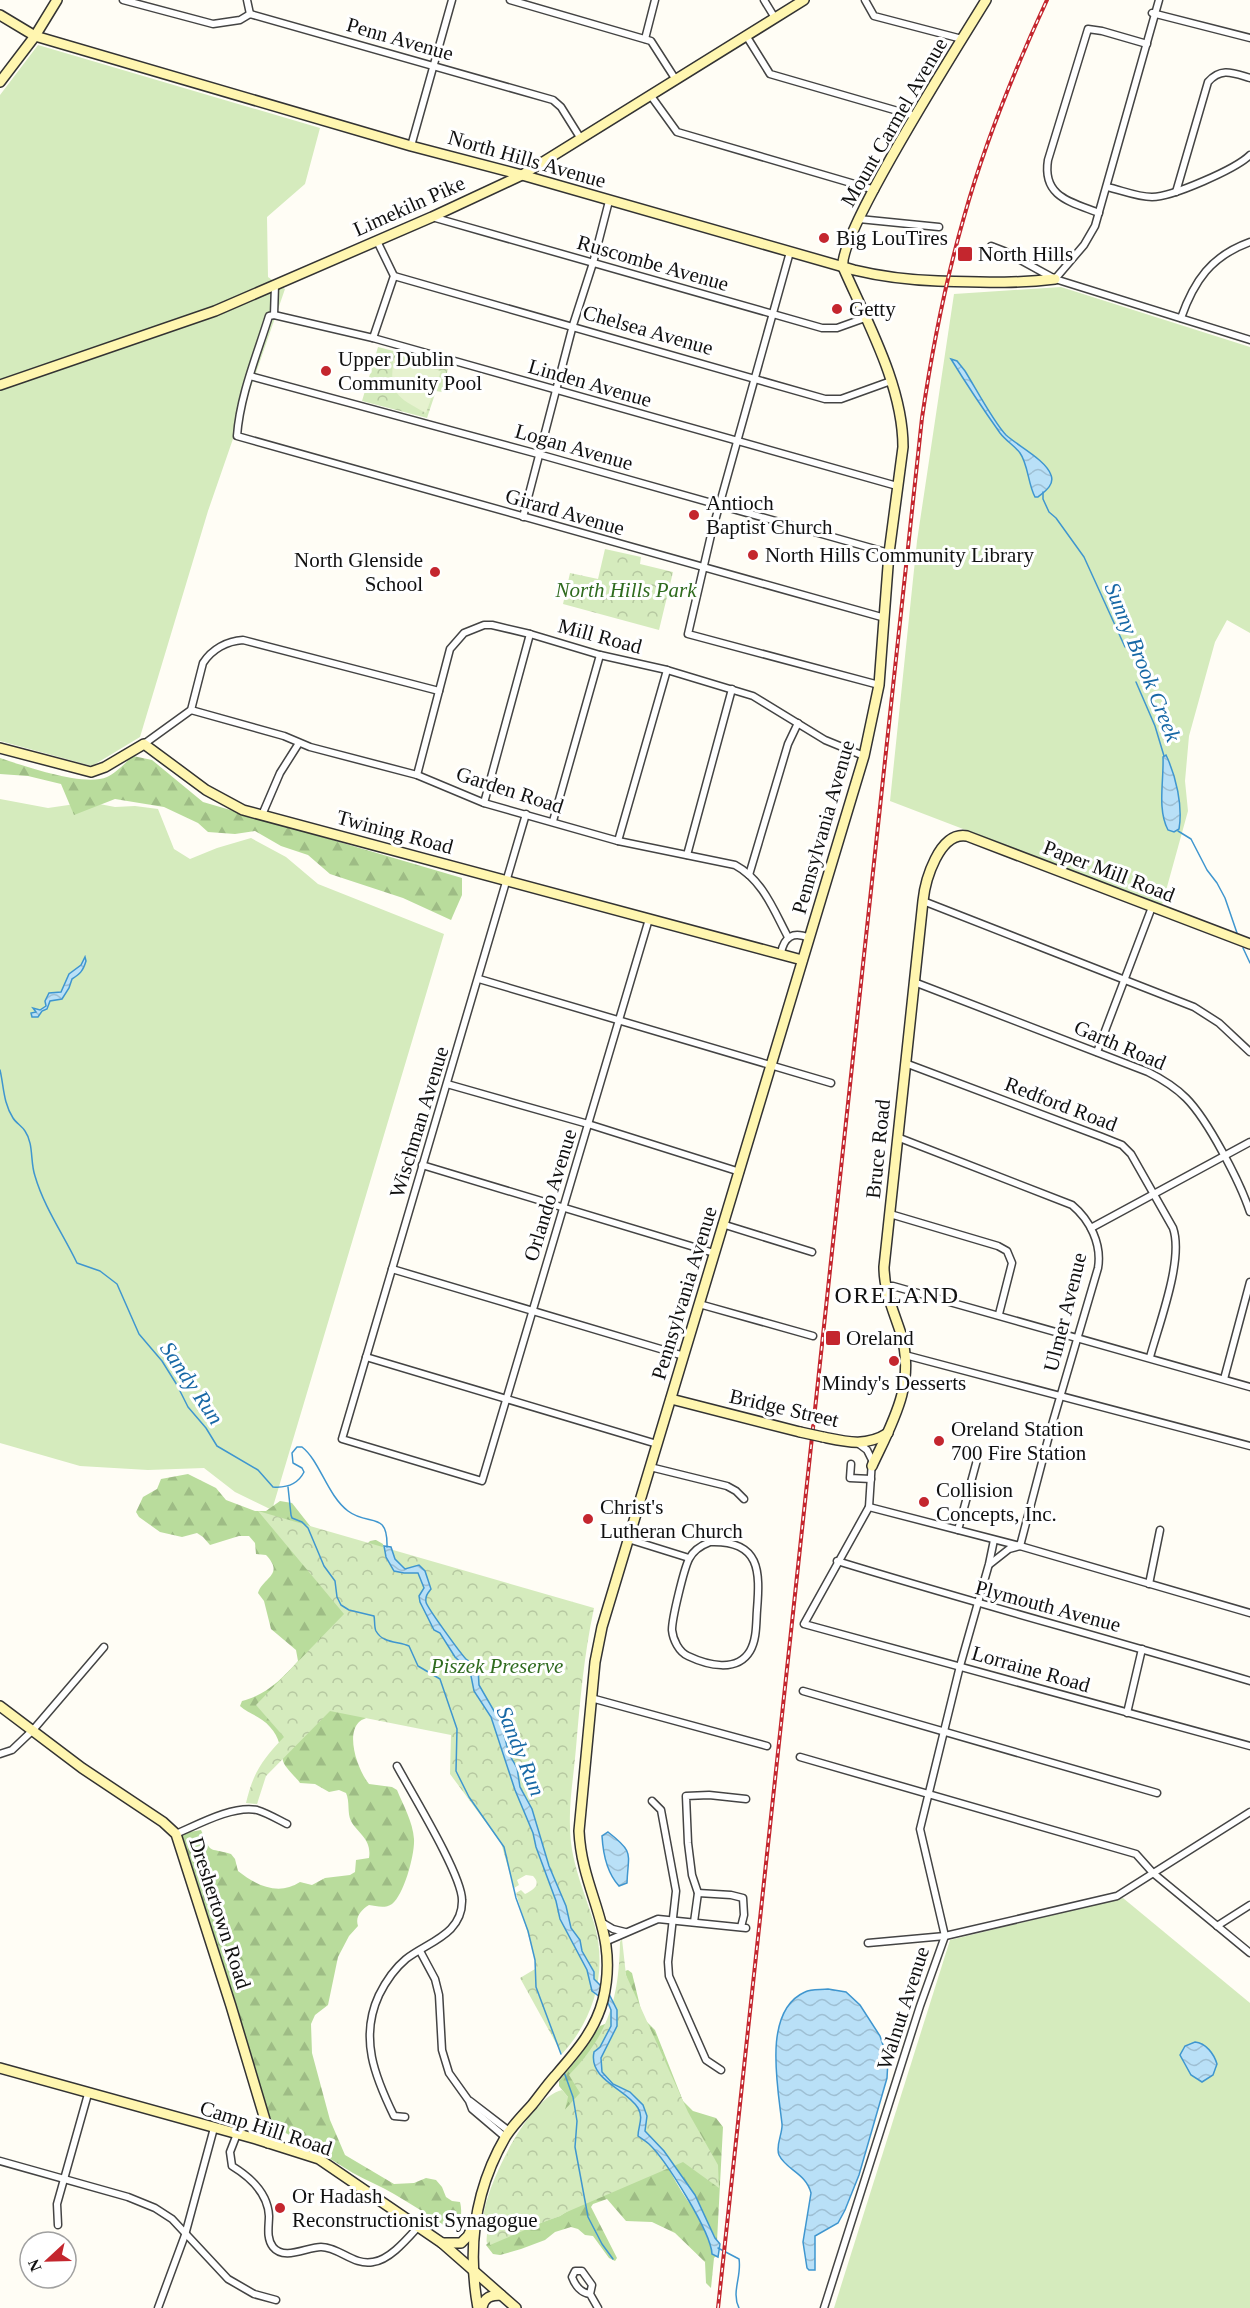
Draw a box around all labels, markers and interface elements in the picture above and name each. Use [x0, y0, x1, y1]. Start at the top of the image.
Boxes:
street label: Penn Avenue [344, 12, 456, 66]
street label: Mount Carmel Avenue [836, 33, 952, 211]
street label: North Hills Avenue [445, 125, 609, 193]
street label: Limekiln Pike [349, 171, 469, 241]
place label: Big LouTires [836, 226, 948, 250]
street label: Ruscombe Avenue [574, 230, 732, 296]
marker: Big LouTires [817, 231, 831, 245]
place label: North Hills [978, 242, 1073, 266]
marker: North Hills [956, 245, 974, 263]
place label: Getty [849, 297, 896, 321]
street label: Chelsea Avenue [580, 300, 716, 360]
marker: Getty [830, 302, 844, 316]
place label: Upper Dublin Community Pool [338, 347, 482, 395]
street label: Linden Avenue [525, 354, 655, 412]
marker: Upper Dublin Community Pool [319, 364, 333, 378]
street label: Logan Avenue [512, 419, 636, 475]
street label: Girard Avenue [503, 484, 627, 540]
place label: Antioch Baptist Church [706, 491, 833, 539]
marker: Antioch Baptist Church [687, 508, 701, 522]
place label: North Hills Community Library [765, 543, 1034, 567]
place label: North Glenside School [294, 548, 423, 596]
marker: North Hills Community Library [746, 548, 760, 562]
marker: North Glenside School [428, 565, 442, 579]
park label: North Hills Park [554, 578, 697, 602]
water label: Sunny Brook Creek [1100, 579, 1187, 746]
street label: Mill Road [555, 613, 645, 659]
street label: Pennsylvania Avenue [787, 737, 859, 917]
street label: Garden Road [453, 761, 567, 819]
street label: Twining Road [334, 805, 456, 859]
street label: Paper Mill Road [1040, 835, 1179, 907]
street label: Garth Road [1070, 1015, 1170, 1075]
street label: Wischman Avenue [385, 1044, 453, 1200]
street label: Redford Road [1001, 1072, 1121, 1137]
street label: Bruce Road [861, 1098, 895, 1200]
street label: Orlando Avenue [519, 1126, 581, 1264]
street label: Pennsylvania Avenue [646, 1204, 722, 1382]
street label: Ulmer Avenue [1039, 1250, 1091, 1374]
district label: ORELAND [834, 1282, 960, 1308]
place label: Oreland [846, 1326, 914, 1350]
marker: Oreland [824, 1329, 842, 1347]
water label: Sandy Run [155, 1337, 229, 1429]
marker: Mindy's Desserts [887, 1354, 901, 1368]
place label: Mindy's Desserts [822, 1371, 966, 1395]
street label: Bridge Street [727, 1384, 841, 1432]
place label: Oreland Station 700 Fire Station [951, 1417, 1087, 1465]
marker: Oreland Station 700 Fire Station [932, 1434, 946, 1448]
place label: Collision Concepts, Inc. [936, 1478, 1057, 1526]
place label: Christ's Lutheran Church [600, 1495, 743, 1543]
marker: Collision Concepts, Inc. [917, 1495, 931, 1509]
marker: Christ's Lutheran Church [581, 1512, 595, 1526]
street label: Plymouth Avenue [973, 1575, 1123, 1637]
street label: Lorraine Road [969, 1641, 1093, 1697]
park label: Piszek Preserve [430, 1654, 563, 1678]
water label: Sandy Run [492, 1702, 550, 1800]
street label: Dreshertown Road [184, 1834, 256, 1992]
street label: Walnut Avenue [872, 1943, 934, 2073]
street label: Camp Hill Road [197, 2095, 336, 2161]
place label: Or Hadash Reconstructionist Synagogue [292, 2184, 538, 2232]
marker: Or Hadash Reconstructionist Synagogue [273, 2201, 287, 2215]
north arrow [18, 2230, 78, 2290]
text: N [24, 2256, 45, 2274]

